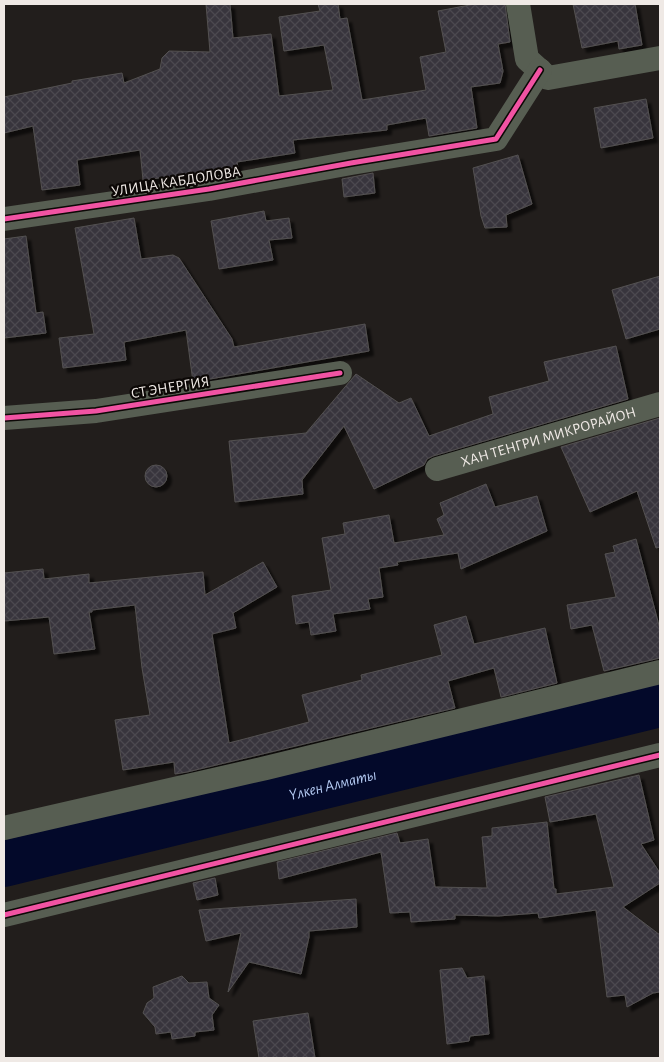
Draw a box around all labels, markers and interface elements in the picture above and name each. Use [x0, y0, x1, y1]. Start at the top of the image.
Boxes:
street label: УЛИЦА КАБДОЛОВА [110, 164, 242, 199]
street label: СТ ЭНЕРГИЯ [130, 374, 210, 401]
street label: ХАН ТЕНГРИ МИКРОРАЙОН [459, 404, 638, 470]
water label: Үлкен Алматы [287, 766, 378, 803]

